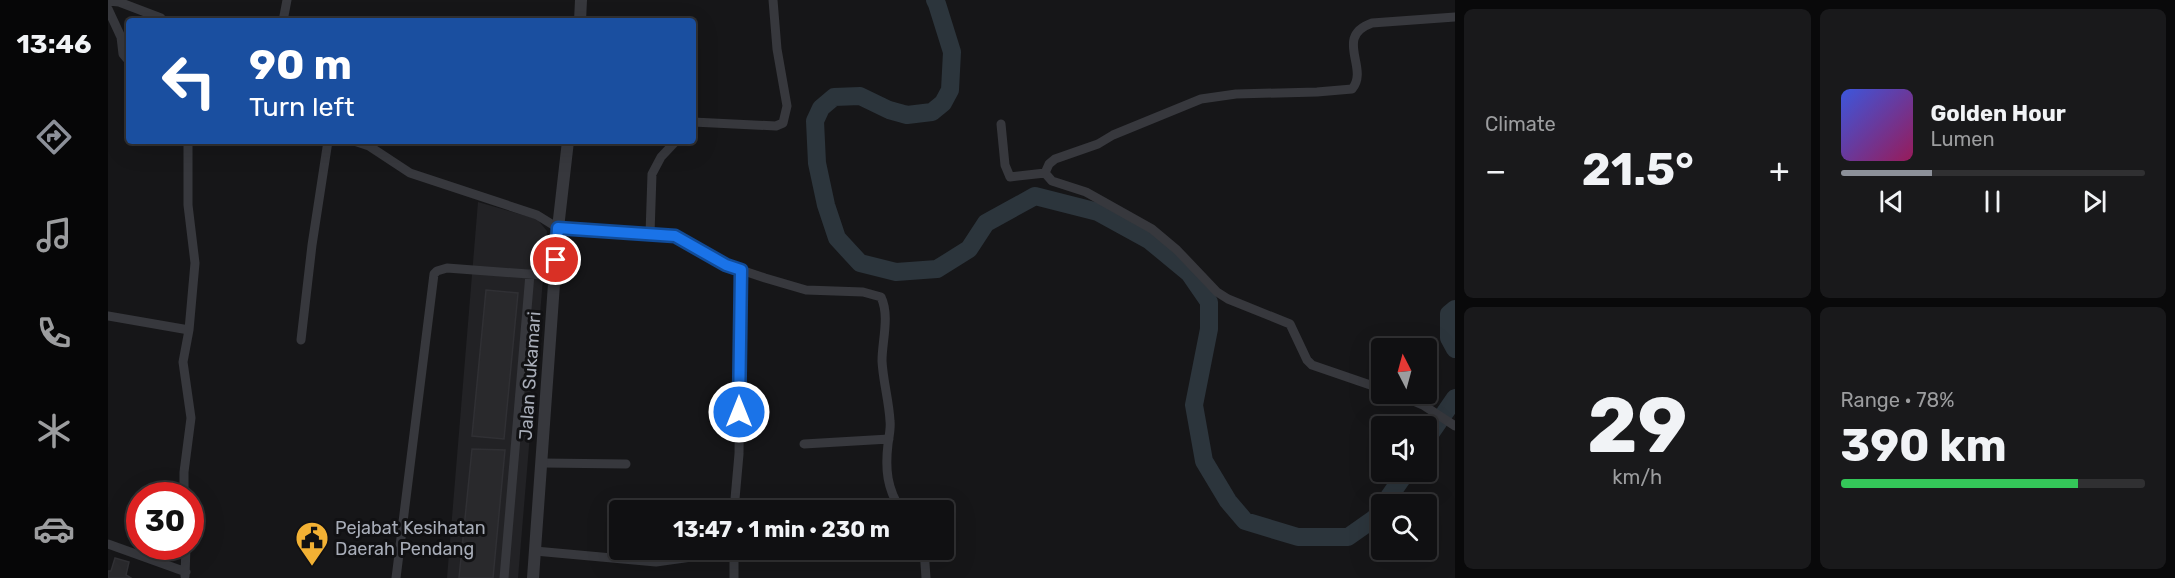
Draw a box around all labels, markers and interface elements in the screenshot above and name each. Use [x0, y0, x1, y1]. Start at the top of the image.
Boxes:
text: 13:46 [16, 28, 92, 60]
text: 90 m [249, 40, 352, 90]
icon: left [150, 42, 228, 120]
text: Turn left [249, 91, 354, 123]
text: Golden Hour [1931, 100, 2066, 127]
text: Climate [1485, 112, 1556, 136]
icon: directions [33, 116, 75, 158]
text: Lumen [1931, 127, 1995, 151]
text: 21.5° [1582, 143, 1694, 196]
text: − [1485, 151, 1506, 190]
text: + [1769, 151, 1789, 190]
icon: previous [1875, 185, 1908, 218]
icon: pause [1976, 185, 2009, 218]
icon: next [2078, 185, 2111, 218]
icon: music [33, 214, 75, 256]
pin [530, 234, 581, 285]
icon: arrive [539, 243, 572, 276]
street label: Jalan Sukamari [515, 311, 545, 441]
icon: phone [33, 312, 75, 354]
north arrow [1371, 338, 1437, 404]
map controls [1371, 338, 1437, 560]
text: 29 [1587, 379, 1688, 472]
position arrow [707, 380, 771, 444]
text: Range · 78% [1841, 388, 1955, 412]
icon: climate [33, 410, 75, 452]
button: sound [1371, 416, 1437, 482]
text: 390 km [1841, 419, 2007, 472]
text: km/h [1612, 465, 1662, 489]
speed limit sign: 30 [126, 482, 204, 560]
button: search [1371, 494, 1437, 560]
icon: car [33, 508, 75, 550]
text: 13:47 · 1 min · 230 m [673, 516, 890, 543]
place label: Pejabat Kesihatan Daerah Pendang [335, 517, 486, 560]
public building icon: Pejabat Kesihatan Daerah Pendang [294, 520, 330, 567]

